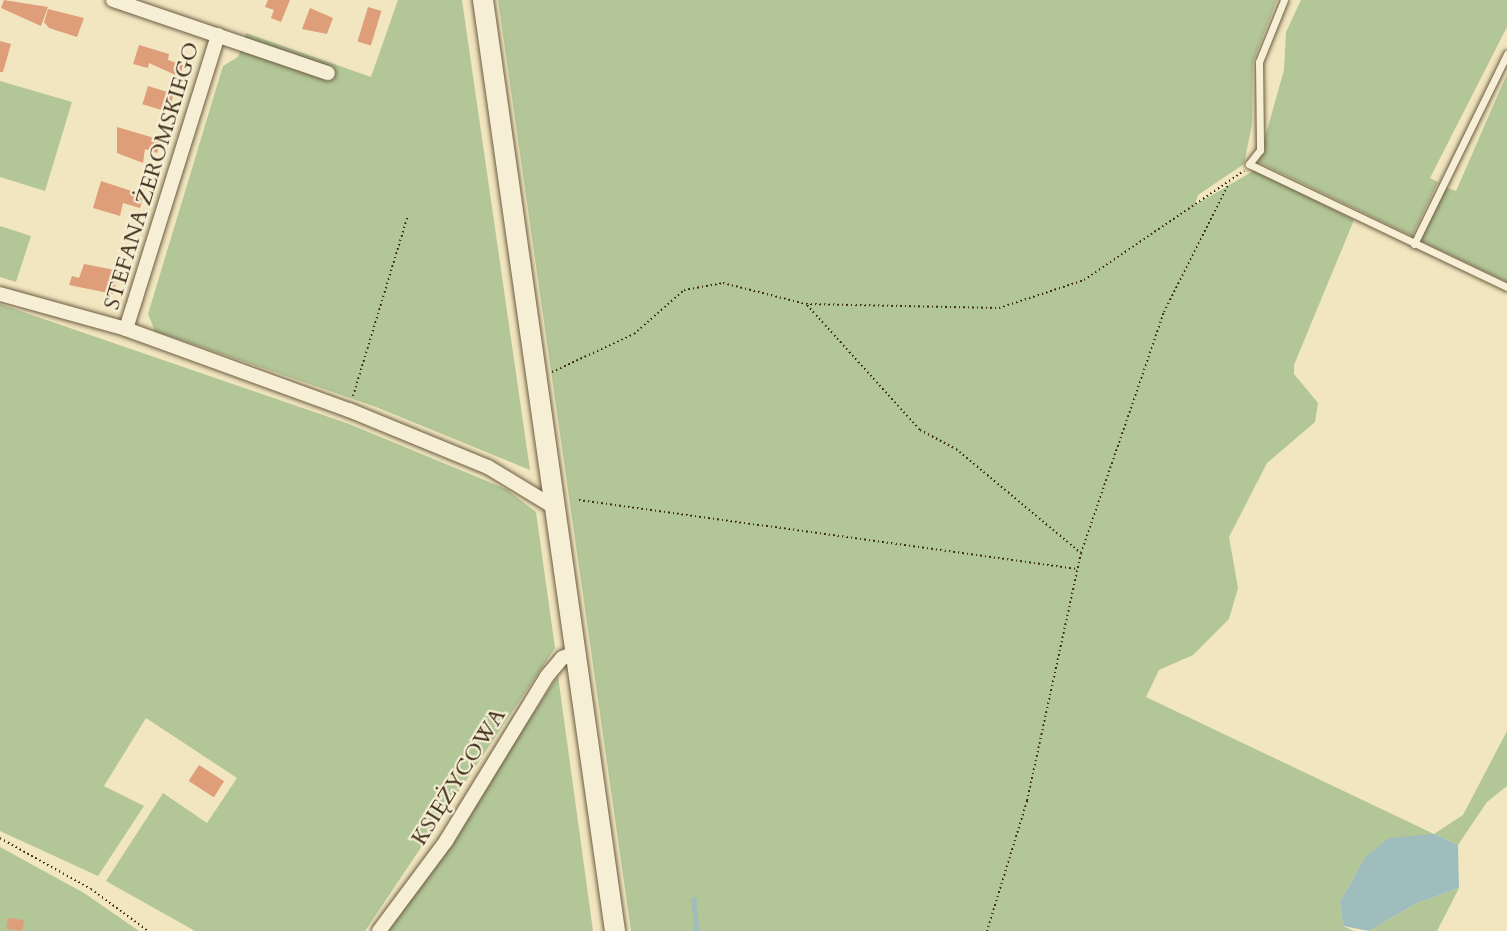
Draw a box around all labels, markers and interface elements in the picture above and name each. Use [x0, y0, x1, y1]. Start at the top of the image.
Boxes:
street label: STEFANA ŻEROMSKIEGO [99, 39, 205, 313]
street label: KSIĘŻYCOWA [406, 704, 512, 850]

